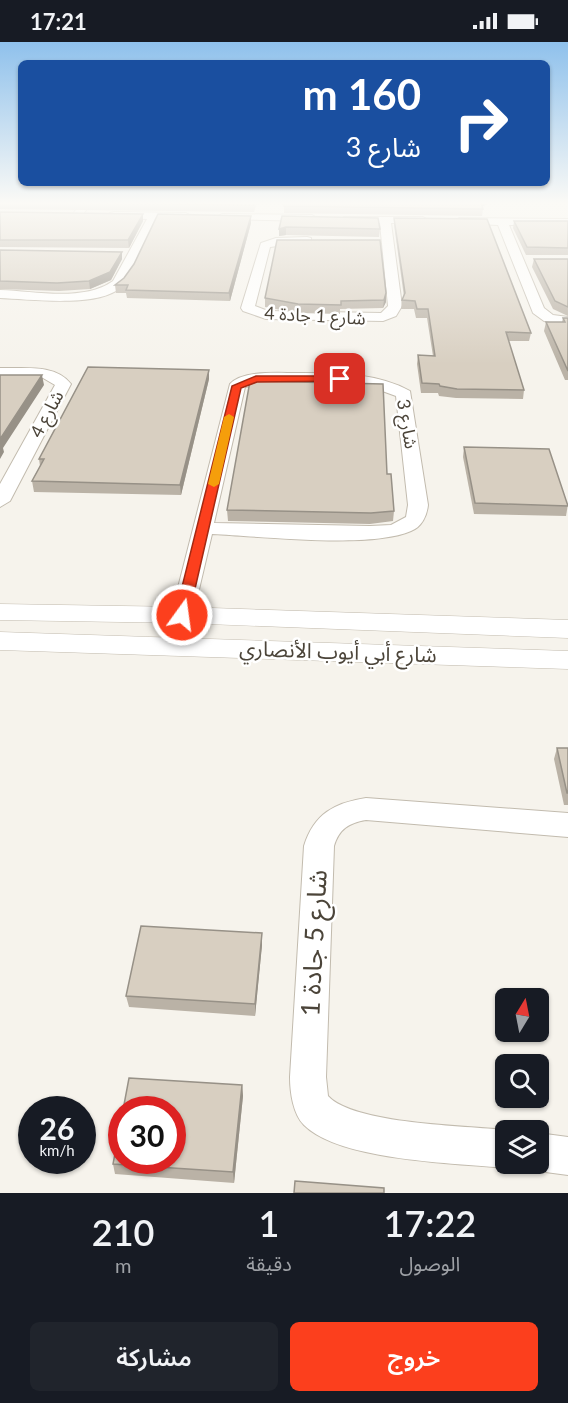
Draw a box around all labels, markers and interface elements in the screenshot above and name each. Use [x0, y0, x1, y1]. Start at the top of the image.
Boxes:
text: 17:21 [30, 8, 87, 35]
text: 160 m [303, 69, 421, 119]
icon: right [442, 84, 520, 162]
text: شارع 3 [346, 130, 421, 163]
street label: شارع 1 جادة 4 [264, 301, 366, 333]
pin [314, 353, 365, 404]
icon: arrive [323, 362, 356, 395]
street label: شارع 4 [25, 386, 71, 443]
street label: شارع 3 [389, 397, 423, 451]
position arrow [150, 583, 214, 647]
street label: شارع أبي أيوب الأنصاري [239, 635, 437, 671]
street label: شارع 5 جادة 1 [293, 869, 337, 1017]
north arrow [495, 988, 549, 1042]
map controls [495, 988, 549, 1174]
button: search [495, 1054, 549, 1108]
speed limit sign: 30 [108, 1096, 186, 1174]
text: 26 [40, 1110, 74, 1146]
button: layers [495, 1120, 549, 1174]
text: km/h [39, 1141, 75, 1159]
text: 1 [259, 1201, 279, 1245]
text: 17:22 [384, 1201, 476, 1245]
text: 210 [92, 1210, 154, 1254]
text: دقيقة [246, 1251, 292, 1275]
text: الوصول [399, 1251, 460, 1275]
text: m [115, 1253, 131, 1277]
button: مشاركة [30, 1322, 278, 1391]
button: خروج [290, 1322, 538, 1391]

